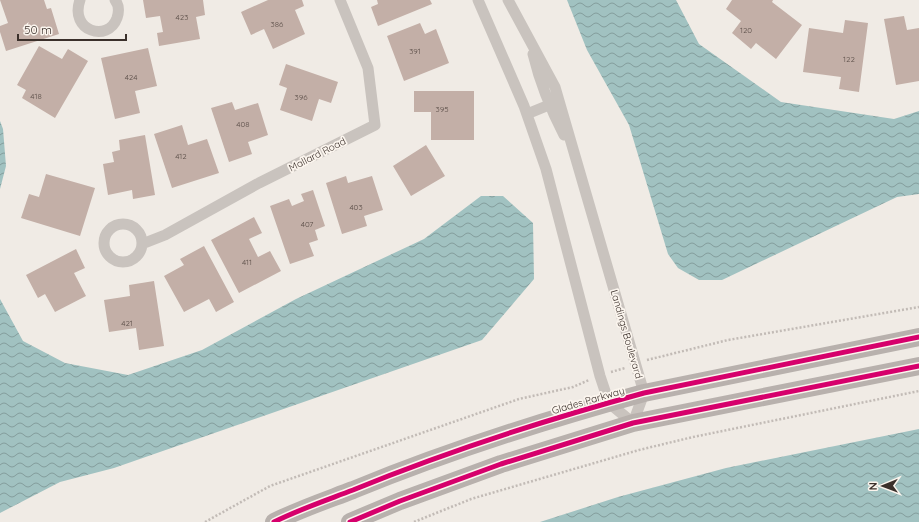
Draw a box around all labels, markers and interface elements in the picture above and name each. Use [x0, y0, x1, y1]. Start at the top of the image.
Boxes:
house number: 423 [176, 12, 188, 22]
scale bar [18, 16, 126, 42]
house number: 386 [271, 19, 284, 29]
text: 50 m [24, 22, 52, 37]
house number: 120 [740, 25, 752, 35]
house number: 391 [409, 46, 421, 56]
house number: 122 [843, 54, 855, 64]
house number: 424 [125, 72, 137, 82]
house number: 418 [30, 91, 42, 101]
house number: 396 [295, 92, 308, 102]
house number: 395 [435, 104, 449, 114]
house number: 408 [236, 119, 250, 129]
street label: Mallard Road [287, 135, 348, 174]
house number: 412 [175, 151, 187, 161]
house number: 403 [349, 202, 363, 212]
house number: 407 [301, 219, 313, 229]
house number: 411 [242, 257, 252, 267]
street label: Landings Boulevard [608, 288, 645, 380]
house number: 421 [121, 318, 133, 328]
street label: Glades Parkway [550, 384, 626, 417]
north arrow [863, 466, 903, 506]
text: N [866, 482, 880, 490]

